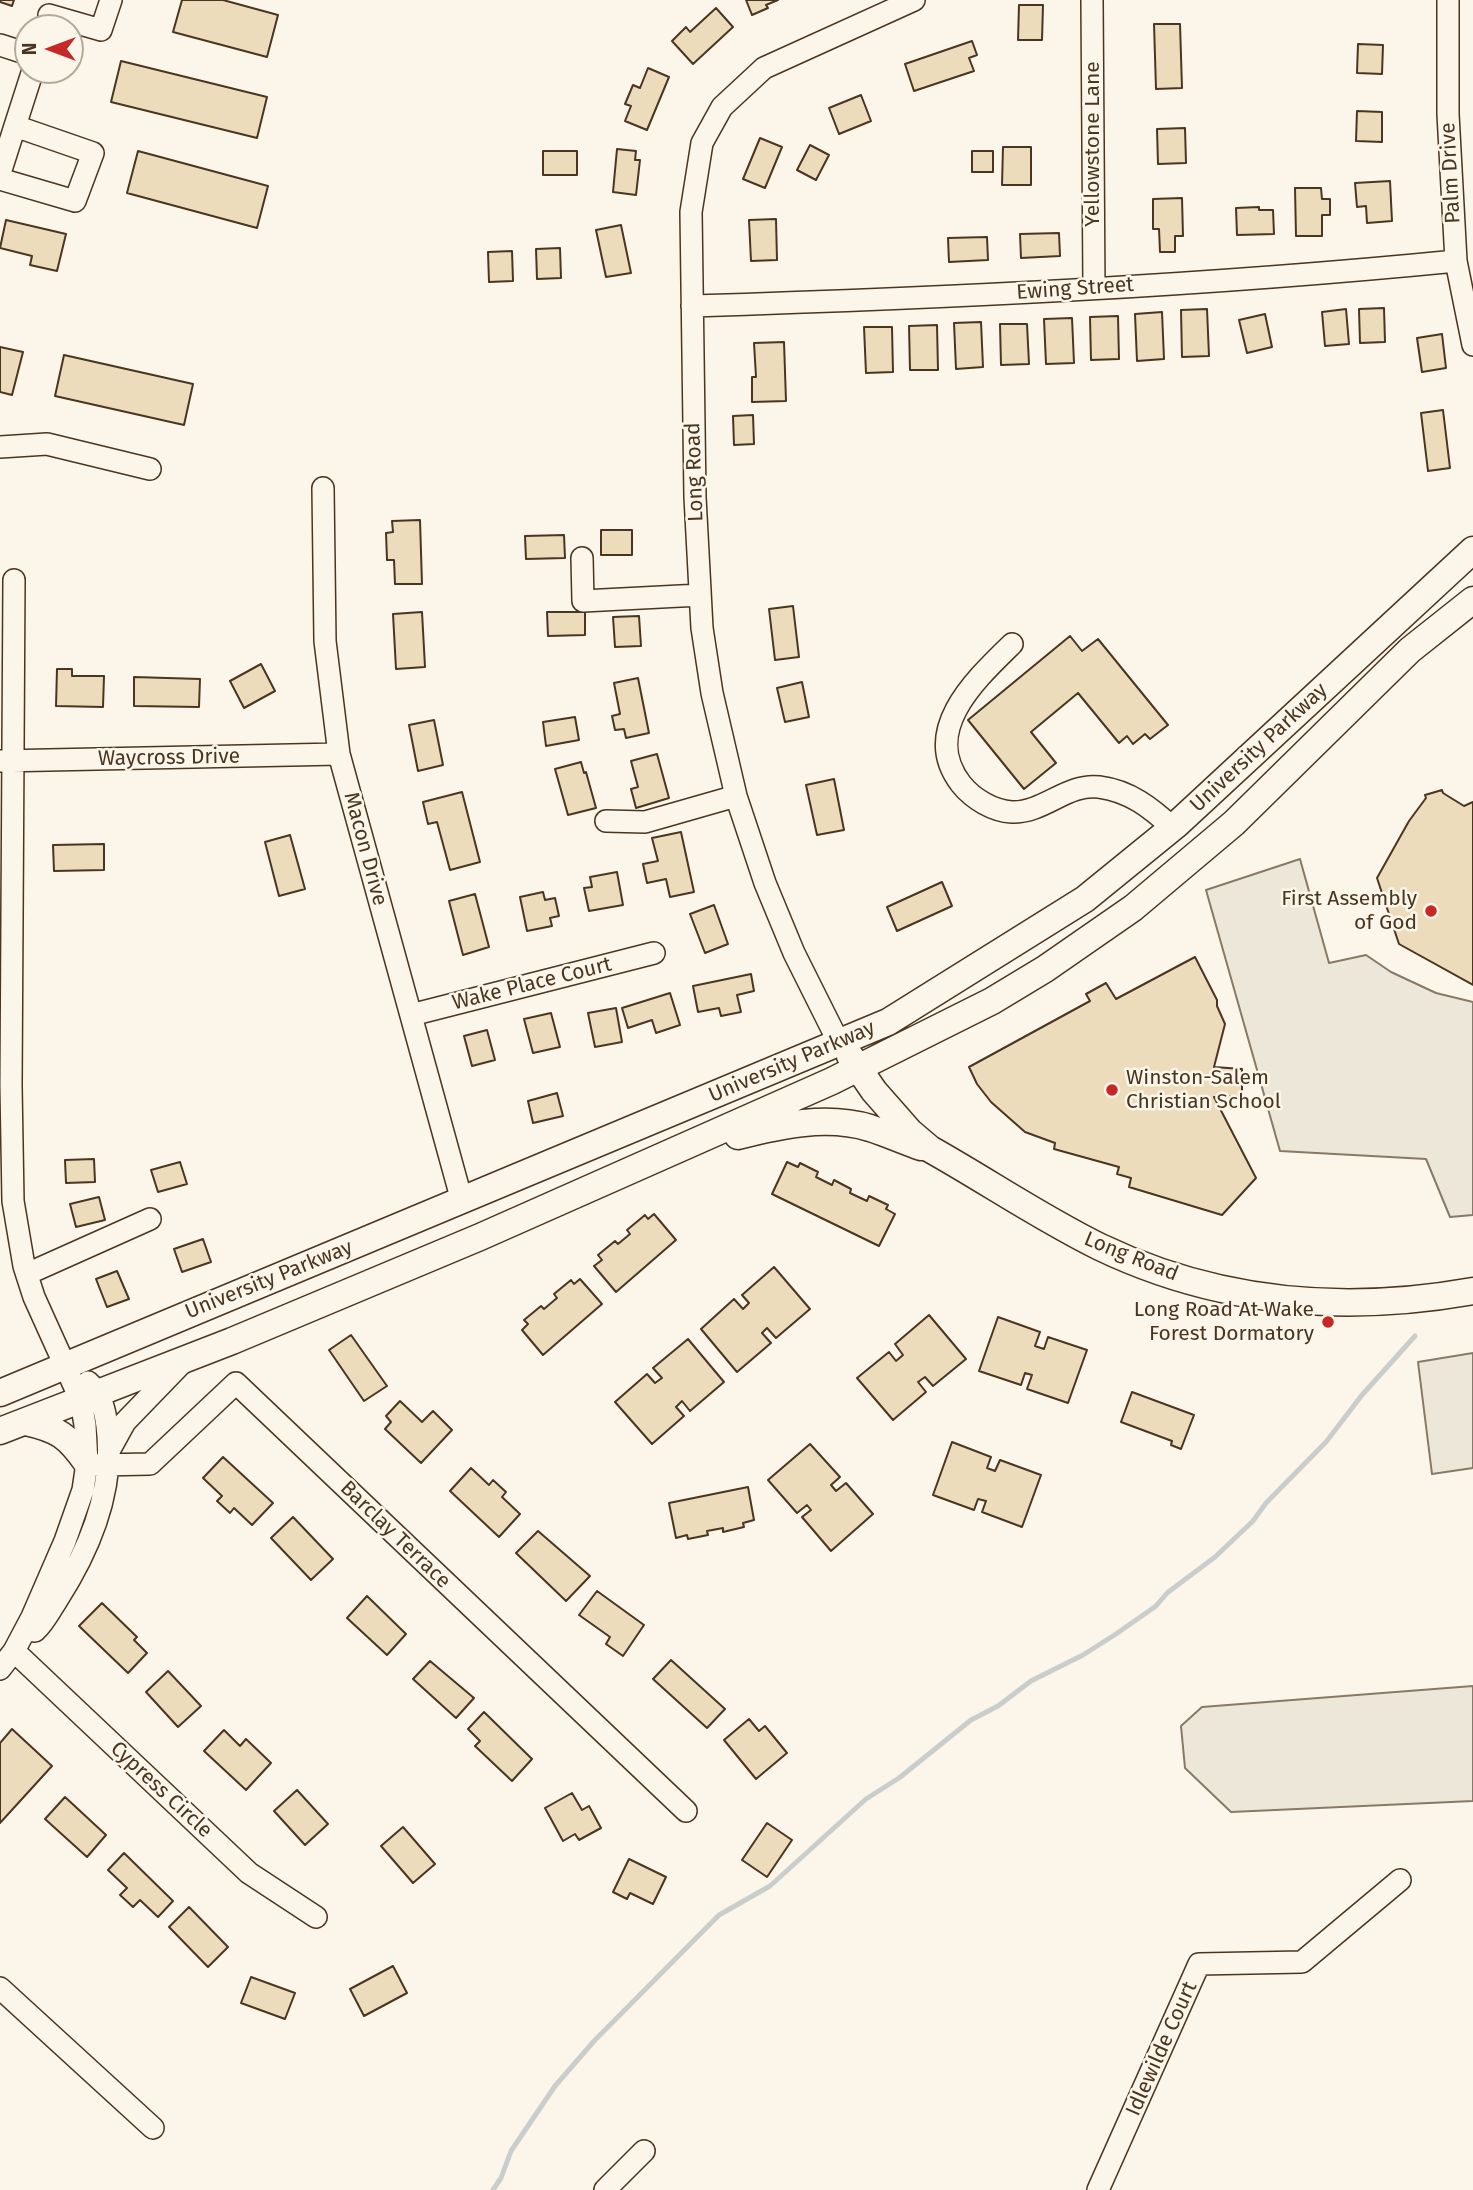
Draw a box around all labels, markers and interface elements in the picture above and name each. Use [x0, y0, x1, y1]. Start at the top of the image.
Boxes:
north arrow [14, 14, 84, 84]
text: N [18, 43, 41, 55]
street label: Yellowstone Lane [1080, 61, 1106, 227]
street label: Palm Drive [1436, 122, 1466, 224]
street label: Ewing Street [1015, 272, 1135, 306]
street label: Long Road [681, 422, 709, 522]
street label: University Parkway [1185, 678, 1333, 818]
street label: Waycross Drive [98, 744, 240, 772]
street label: Macon Drive [338, 789, 392, 909]
place label: First Assembly of God [1281, 886, 1417, 936]
marker: First Assembly of God [1423, 903, 1439, 919]
street label: Wake Place Court [450, 952, 614, 1016]
street label: University Parkway [705, 1016, 879, 1108]
place label: Winston-Salem Christian School [1126, 1065, 1281, 1115]
marker: Winston-Salem Christian School [1104, 1082, 1120, 1098]
street label: Long Road [1080, 1227, 1182, 1287]
street label: University Parkway [182, 1235, 356, 1325]
place label: Long Road At Wake Forest Dormatory [1134, 1297, 1314, 1347]
marker: Long Road At Wake Forest Dormatory [1320, 1314, 1336, 1330]
street label: Barclay Terrace [335, 1476, 455, 1594]
street label: Cypress Circle [105, 1736, 217, 1844]
street label: Idlewilde Court [1121, 1978, 1203, 2120]

